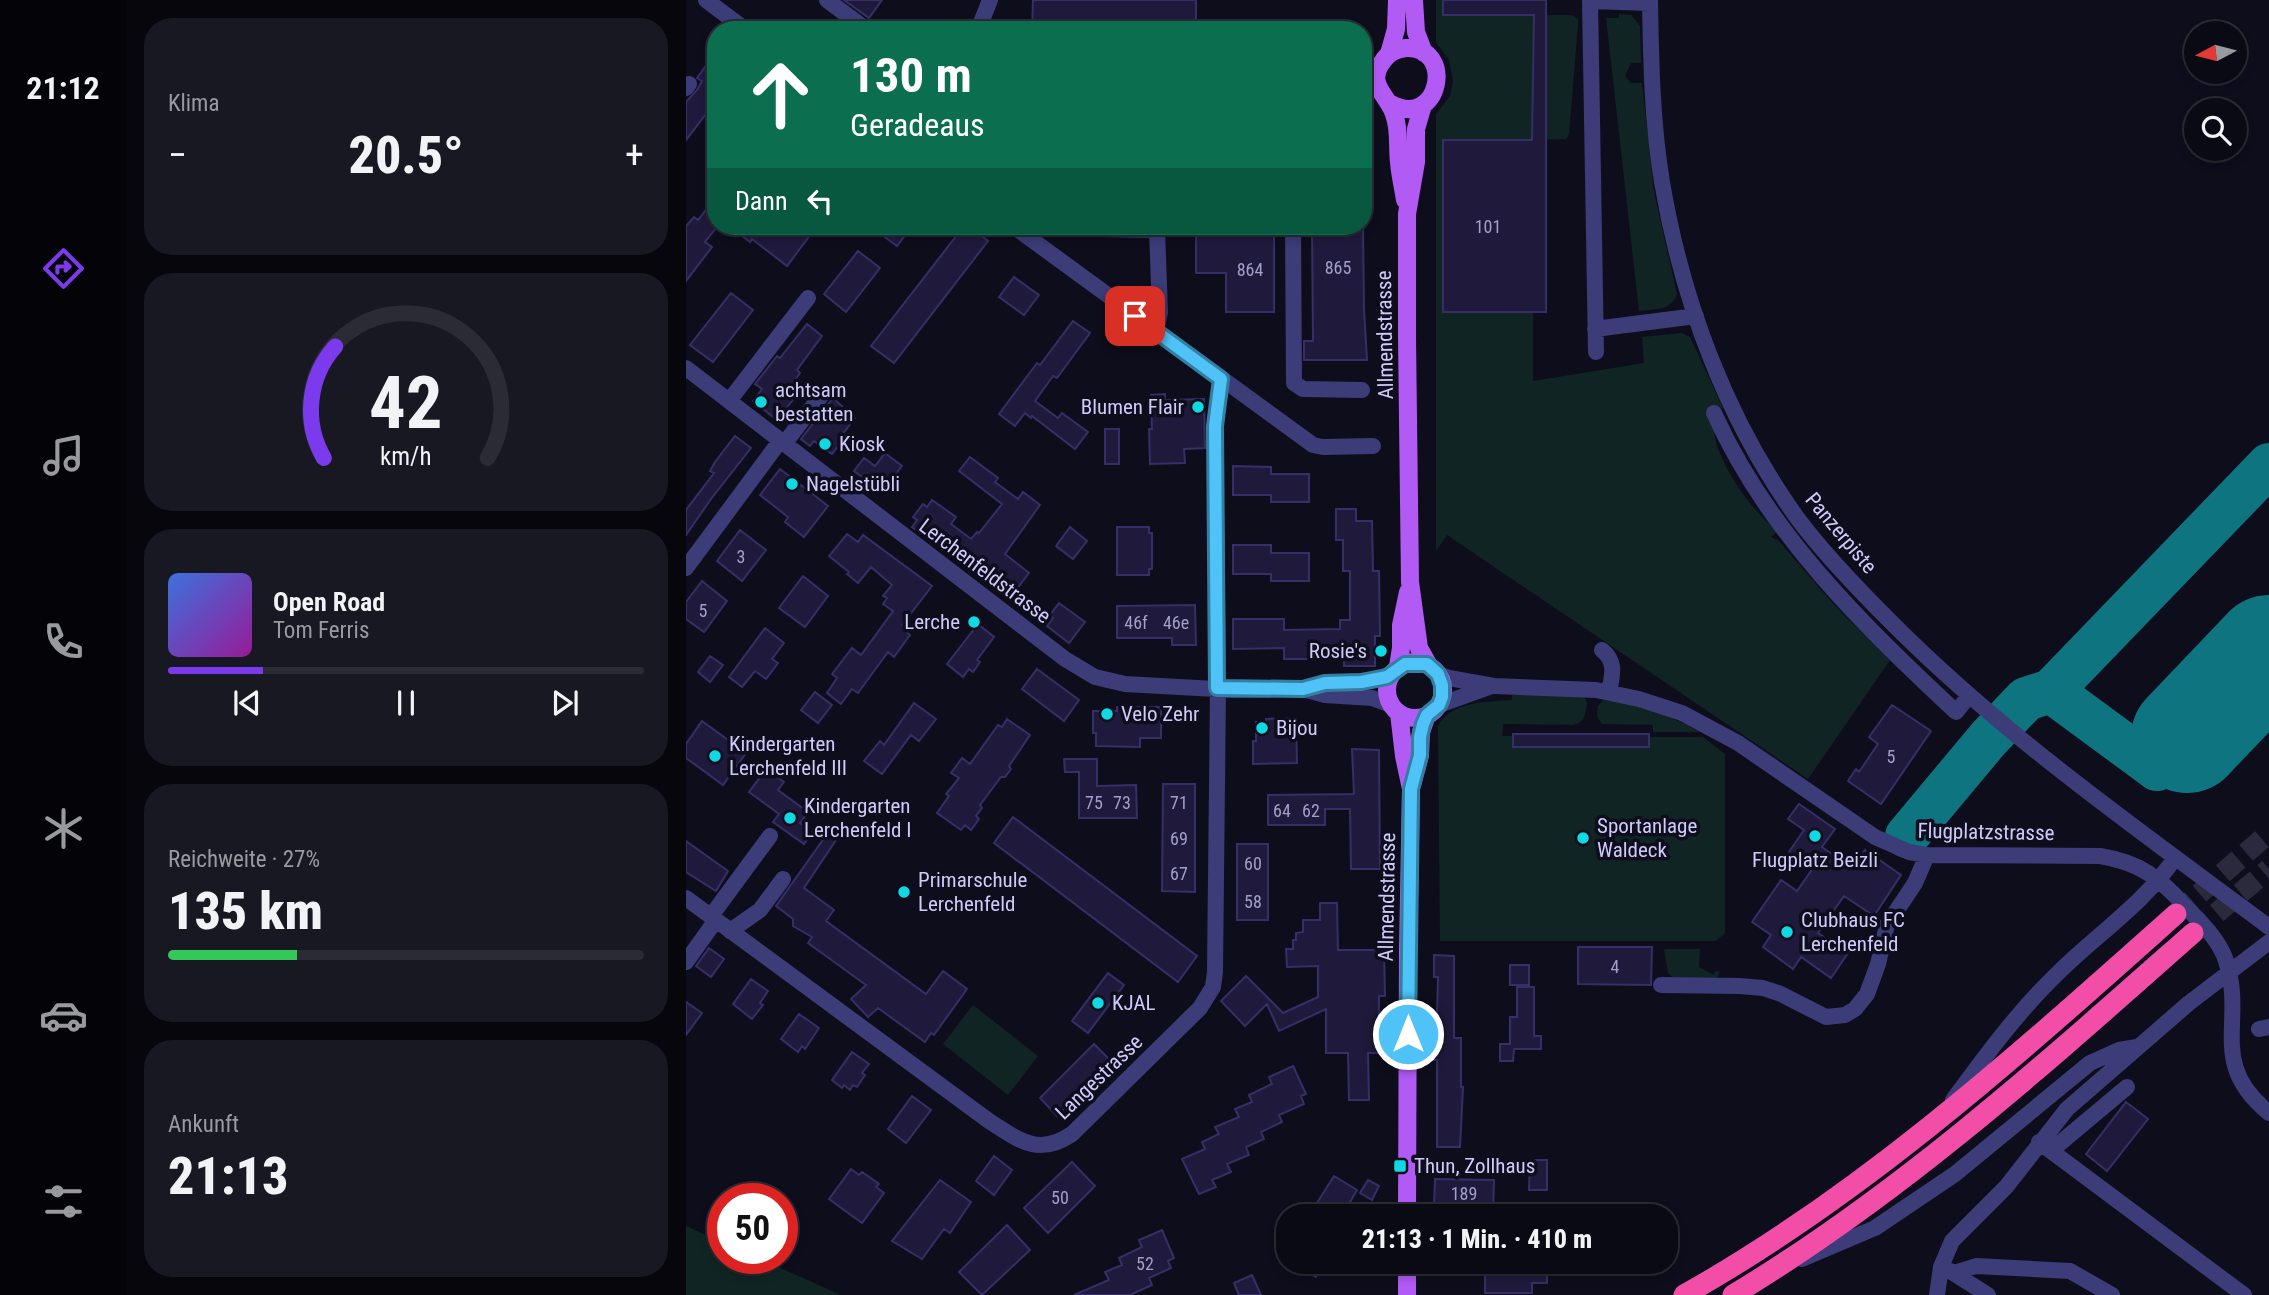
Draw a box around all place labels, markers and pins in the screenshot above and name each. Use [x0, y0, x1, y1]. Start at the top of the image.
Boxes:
pin [1105, 286, 1165, 346]
place label: achtsam bestatten [775, 378, 854, 426]
marker: achtsam bestatten [753, 394, 769, 410]
place label: Blumen Flair [1081, 395, 1184, 419]
marker: Blumen Flair [1190, 399, 1206, 415]
place label: Kiosk [839, 432, 885, 456]
marker: Kiosk [817, 436, 833, 452]
place label: Nagelstübli [806, 472, 900, 496]
marker: Nagelstübli [784, 476, 800, 492]
place label: Lerche [904, 609, 960, 635]
marker: Lerche [966, 614, 982, 630]
place label: Rosie's [1309, 639, 1367, 663]
marker: Rosie's [1373, 643, 1389, 659]
place label: Velo Zehr [1121, 702, 1200, 726]
marker: Velo Zehr [1099, 706, 1115, 722]
place label: Bijou [1276, 716, 1318, 740]
marker: Bijou [1254, 720, 1270, 736]
place label: Kindergarten Lerchenfeld III [729, 732, 847, 780]
marker: Kindergarten Lerchenfeld III [707, 748, 723, 764]
place label: Kindergarten Lerchenfeld I [804, 794, 911, 842]
marker: Kindergarten Lerchenfeld I [782, 810, 798, 826]
place label: Sportanlage Waldeck [1597, 814, 1697, 862]
marker: Flugplatz Beizli [1807, 828, 1823, 844]
marker: Sportanlage Waldeck [1575, 830, 1591, 846]
place label: Flugplatz Beizli [1752, 848, 1878, 872]
place label: Primarschule Lerchenfeld [918, 868, 1028, 916]
marker: Primarschule Lerchenfeld [896, 884, 912, 900]
place label: Clubhaus FC Lerchenfeld [1801, 908, 1905, 956]
marker: Clubhaus FC Lerchenfeld [1779, 924, 1795, 940]
place label: KJAL [1112, 991, 1155, 1015]
marker: KJAL [1090, 995, 1106, 1011]
place label: Thun, Zollhaus [1414, 1154, 1535, 1178]
marker: Thun, Zollhaus [1392, 1158, 1408, 1174]

